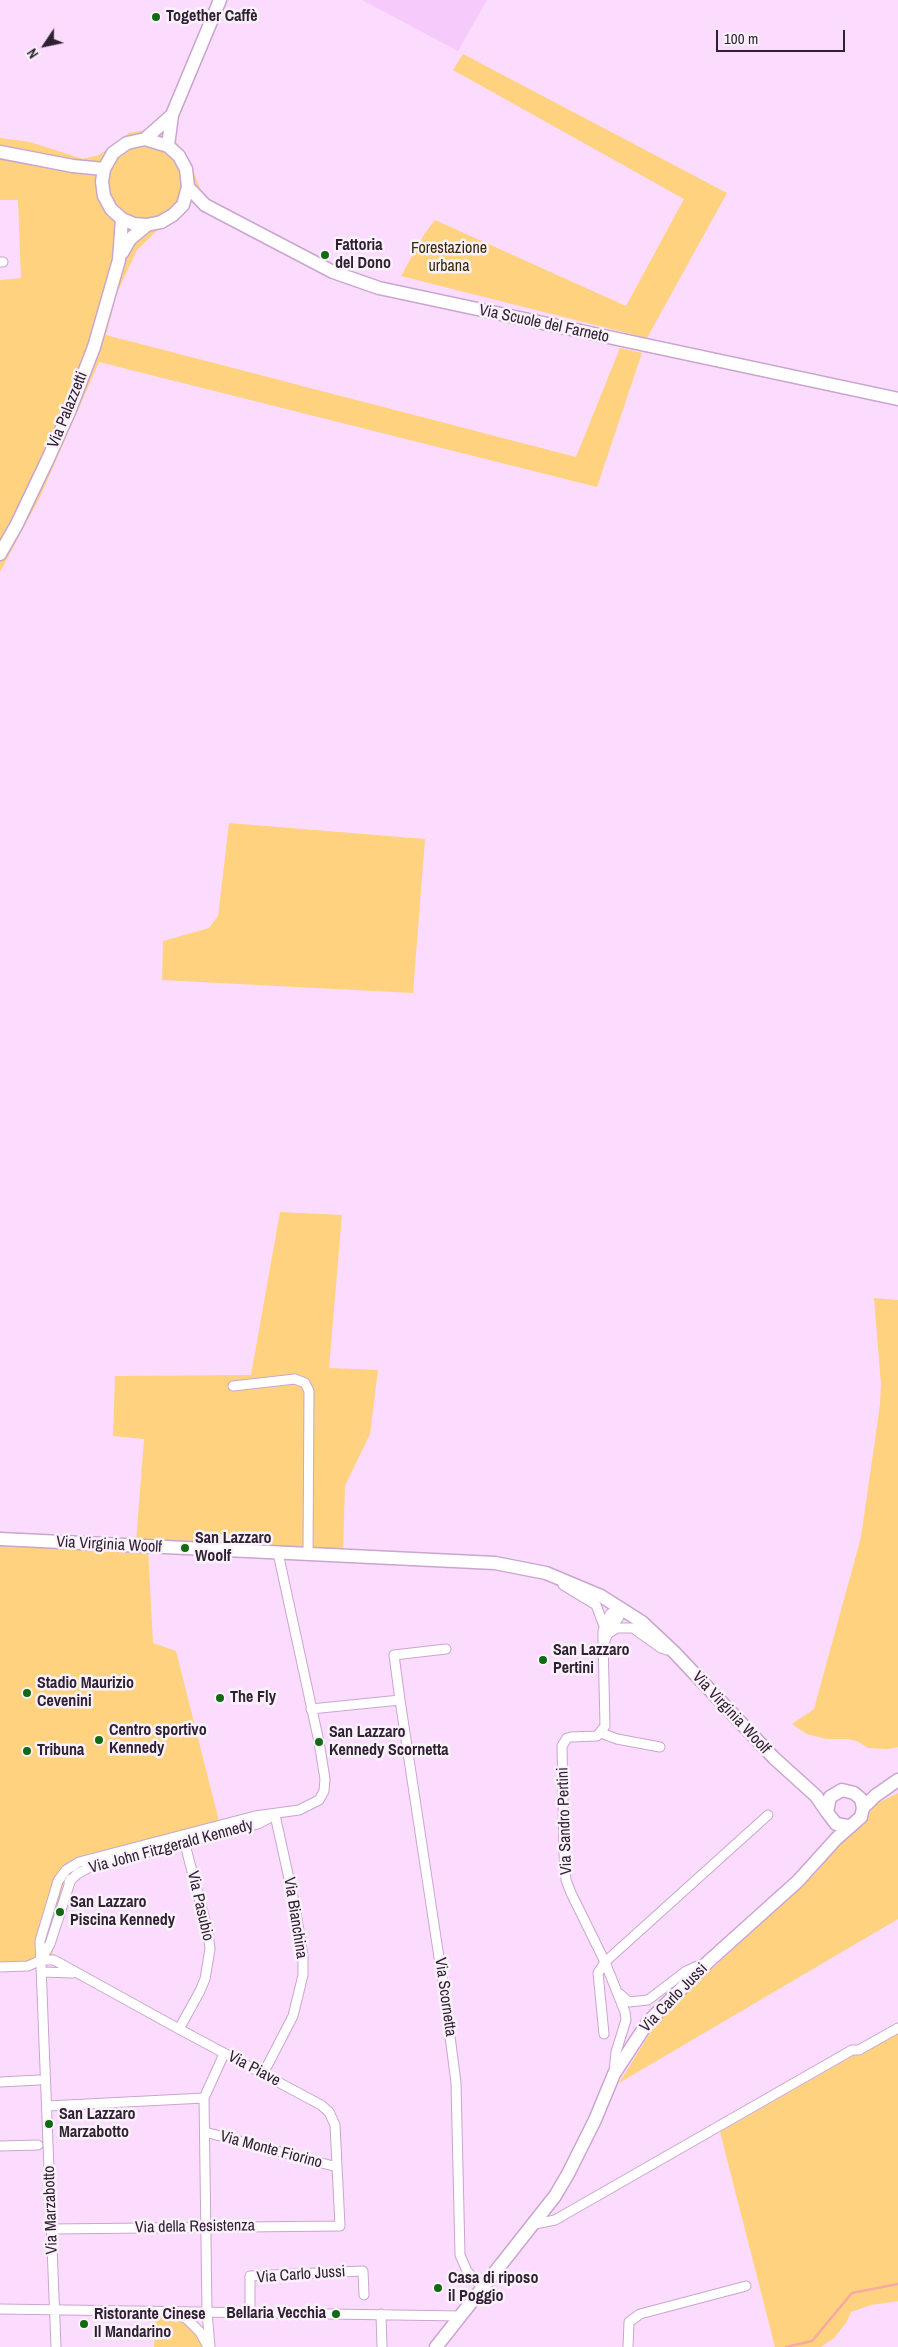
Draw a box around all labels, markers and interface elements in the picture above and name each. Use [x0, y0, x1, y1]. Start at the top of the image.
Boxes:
place label: Together Caffè [166, 7, 258, 27]
marker: Together Caffè [150, 11, 162, 23]
north arrow [20, 20, 70, 70]
scale bar [718, 20, 847, 52]
text: 100 m [724, 28, 758, 49]
text: N [23, 45, 42, 62]
place label: Fattoria del Dono [335, 236, 391, 274]
park label: Forestazione urbana [411, 239, 487, 277]
marker: Fattoria del Dono [319, 249, 331, 261]
street label: Via Scuole del Farneto [477, 301, 611, 347]
street label: Via Palazzetti [44, 369, 92, 451]
place label: San Lazzaro Woolf [195, 1529, 272, 1567]
street label: Via Virginia Woolf [56, 1533, 162, 1557]
marker: San Lazzaro Woolf [179, 1542, 191, 1554]
place label: San Lazzaro Pertini [553, 1641, 630, 1679]
marker: San Lazzaro Pertini [537, 1654, 549, 1666]
street label: Via Virginia Woolf [688, 1668, 774, 1758]
place label: Stadio Maurizio Cevenini [37, 1674, 134, 1712]
marker: Stadio Maurizio Cevenini [21, 1687, 33, 1699]
place label: The Fly [230, 1688, 276, 1708]
marker: The Fly [214, 1692, 226, 1704]
place label: Centro sportivo Kennedy [109, 1721, 207, 1759]
place label: San Lazzaro Kennedy Scornetta [329, 1723, 449, 1761]
marker: Centro sportivo Kennedy [93, 1734, 105, 1746]
marker: San Lazzaro Kennedy Scornetta [313, 1736, 325, 1748]
place label: Tribuna [37, 1741, 84, 1761]
marker: Tribuna [21, 1745, 33, 1757]
street label: Via Sandro Pertini [554, 1767, 576, 1875]
street label: Via John Fitzgerald Kennedy [87, 1816, 255, 1878]
street label: Via Pasubio [183, 1869, 217, 1943]
street label: Via Bianchina [279, 1876, 311, 1960]
place label: San Lazzaro Piscina Kennedy [70, 1893, 175, 1931]
marker: San Lazzaro Piscina Kennedy [54, 1906, 66, 1918]
street label: Via Scornetta [430, 1956, 460, 2038]
street label: Via Carlo Jussi [636, 1959, 712, 2037]
street label: Via Piave [224, 2047, 284, 2091]
place label: San Lazzaro Marzabotto [59, 2105, 136, 2143]
marker: San Lazzaro Marzabotto [43, 2118, 55, 2130]
street label: Via Monte Fiorino [218, 2127, 324, 2173]
street label: Via Marzabotto [40, 2165, 62, 2255]
street label: Via della Resistenza [135, 2216, 255, 2238]
street label: Via Carlo Jussi [256, 2262, 346, 2288]
place label: Casa di riposo il Poggio [448, 2269, 538, 2307]
marker: Casa di riposo il Poggio [432, 2282, 444, 2294]
place label: Bellaria Vecchia [226, 2304, 326, 2324]
place label: Ristorante Cinese Il Mandarino [94, 2305, 206, 2343]
marker: Bellaria Vecchia [330, 2308, 342, 2320]
marker: Ristorante Cinese Il Mandarino [78, 2318, 90, 2330]

